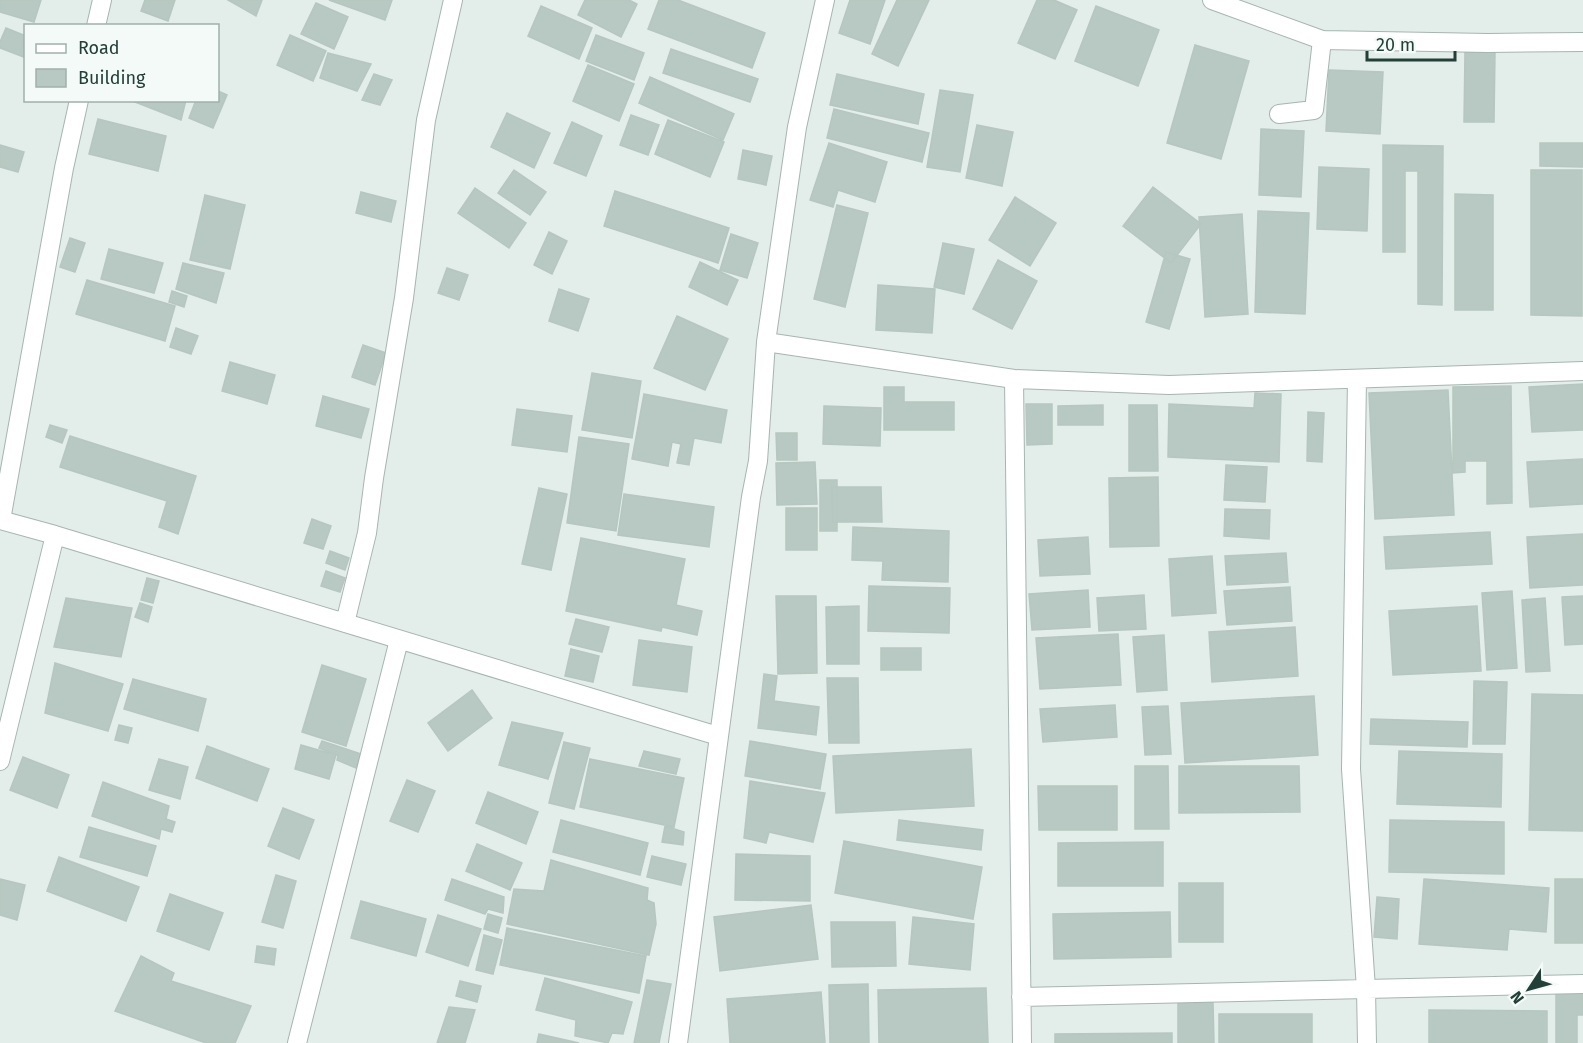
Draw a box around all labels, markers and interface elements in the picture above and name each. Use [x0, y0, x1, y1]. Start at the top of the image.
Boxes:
legend [24, 24, 219, 102]
scale bar [1367, 24, 1456, 62]
text: 20 m [1376, 34, 1415, 56]
text: Road [78, 37, 120, 59]
text: Building [78, 67, 146, 89]
north arrow [1499, 959, 1559, 1019]
text: N [1506, 988, 1528, 1007]

